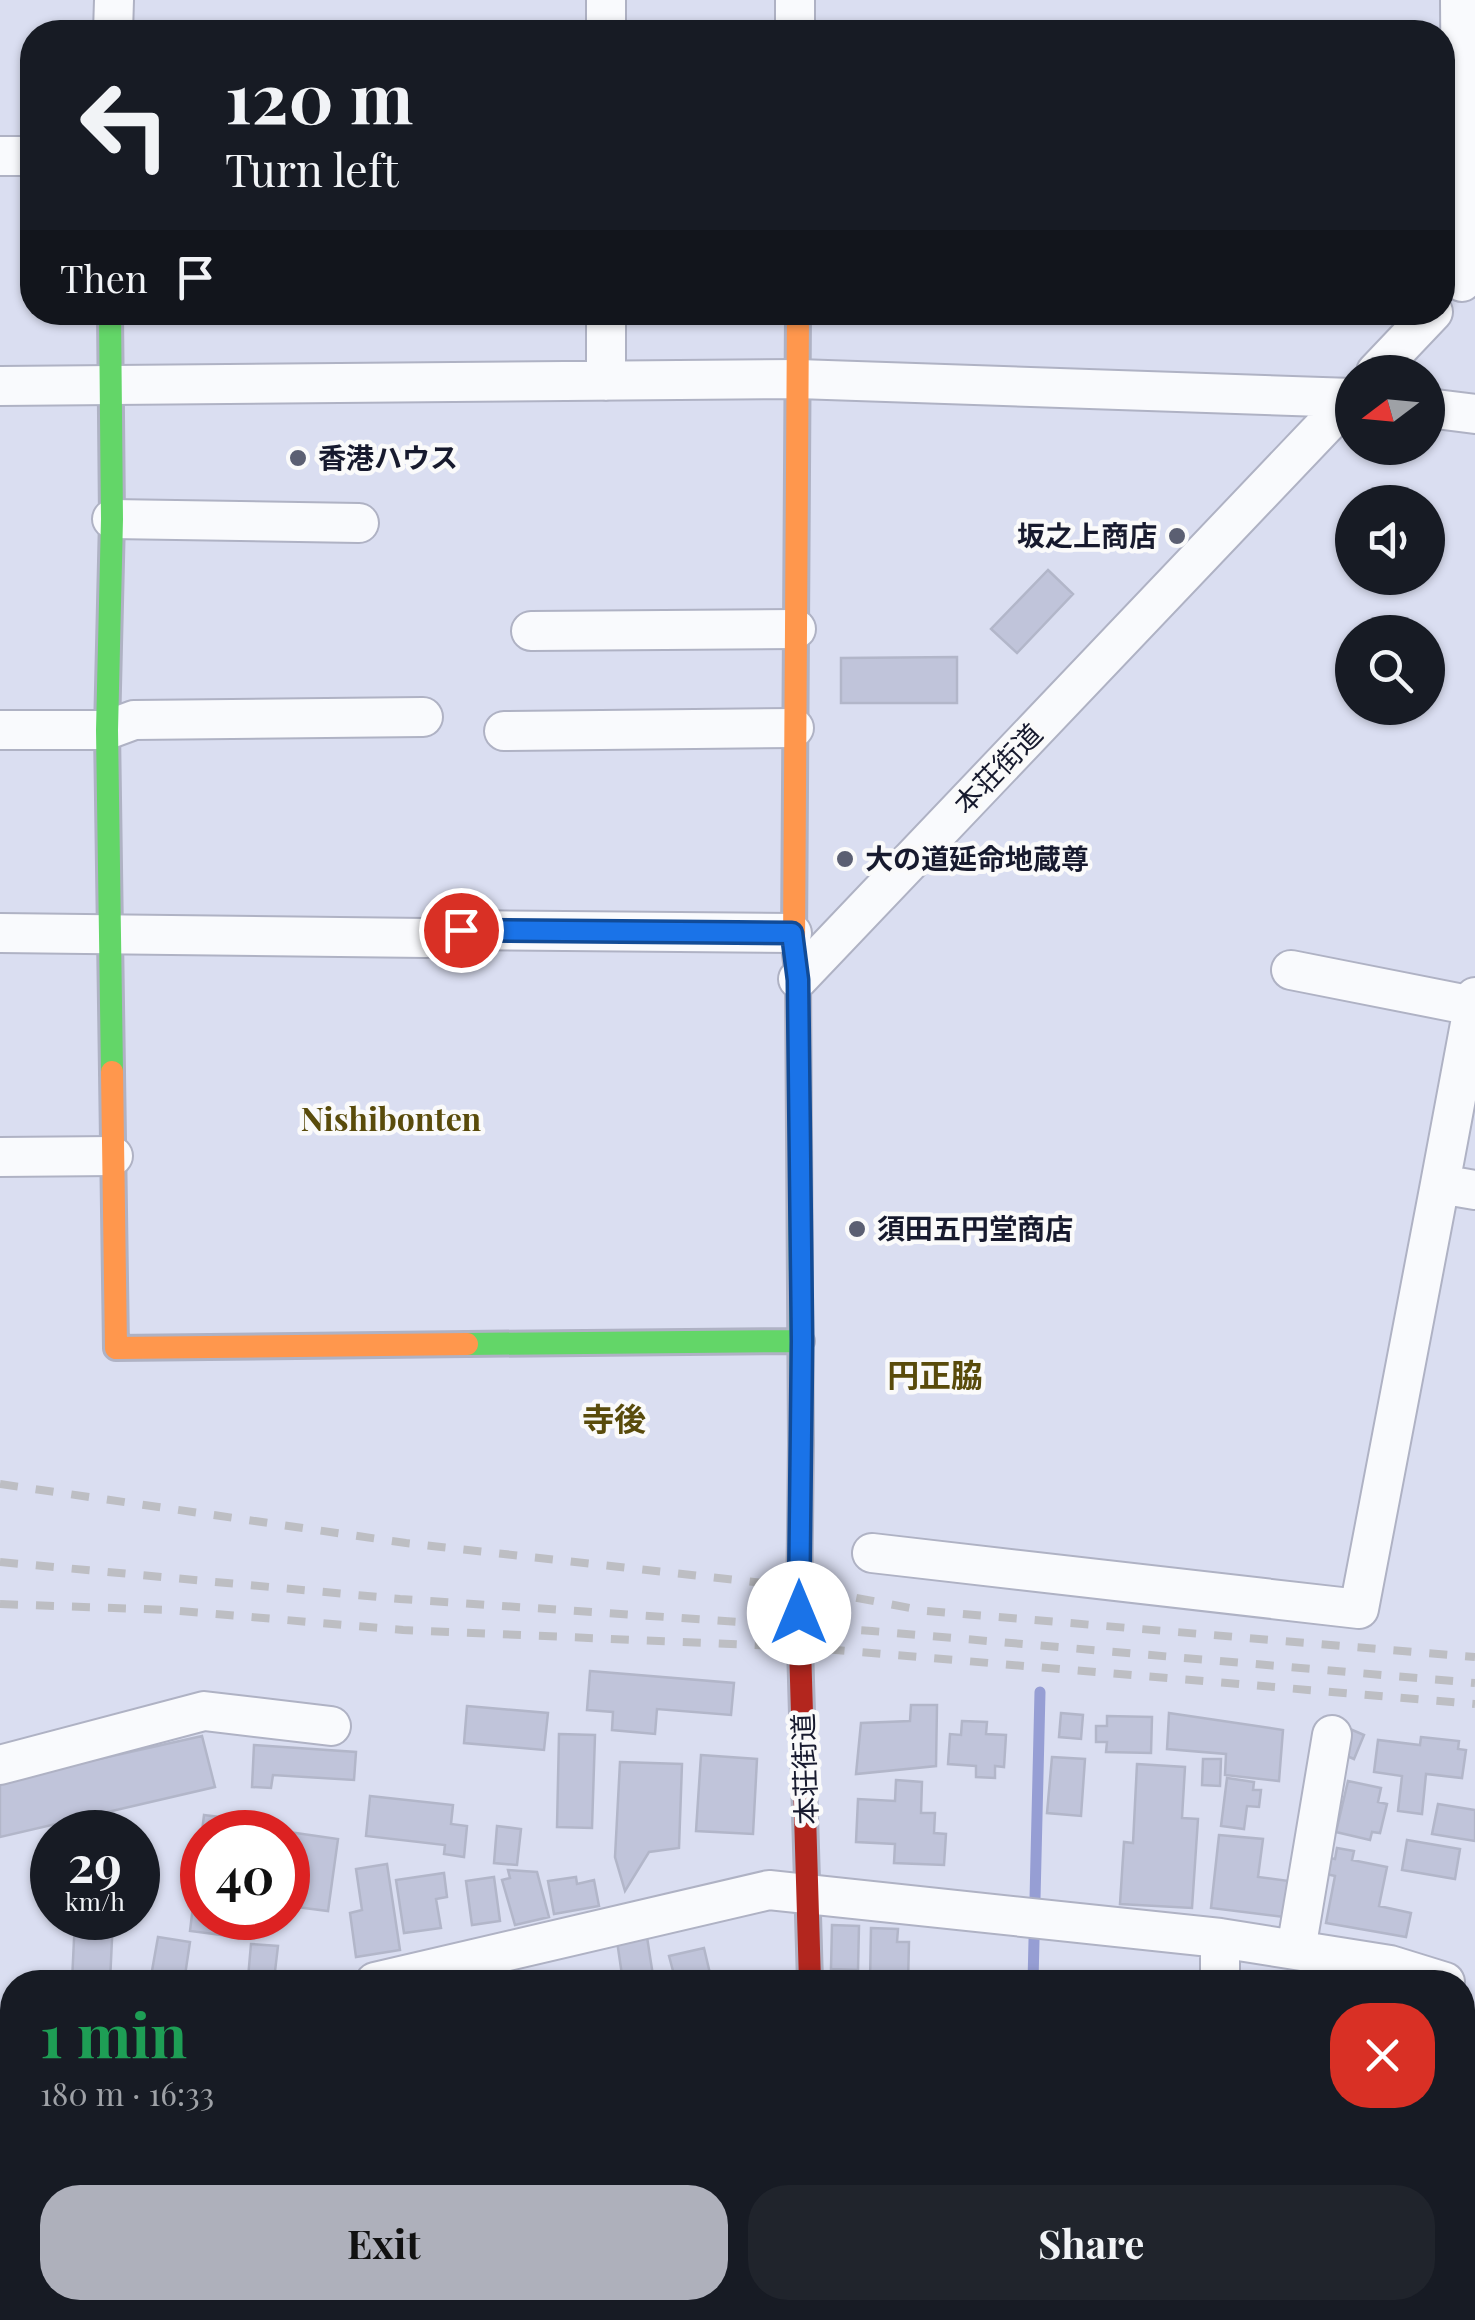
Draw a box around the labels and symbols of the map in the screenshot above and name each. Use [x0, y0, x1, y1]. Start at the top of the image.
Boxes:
north arrow [1335, 355, 1445, 465]
place label: 香港ハウス [318, 438, 458, 475]
marker: 香港ハウス [287, 447, 309, 469]
place label: 坂之上商店 [1017, 516, 1157, 553]
marker: 坂之上商店 [1166, 525, 1188, 547]
street label: 本荘街道 [945, 715, 1049, 821]
place label: 大の道延命地蔵尊 [865, 839, 1089, 876]
marker: 大の道延命地蔵尊 [834, 848, 856, 870]
pin [419, 888, 504, 973]
district label: Nishibonten [301, 1096, 482, 1139]
place label: 須田五円堂商店 [877, 1209, 1073, 1246]
marker: 須田五円堂商店 [846, 1218, 868, 1240]
district label: 円正脇 [887, 1352, 983, 1395]
district label: 寺後 [582, 1396, 646, 1439]
position arrow [747, 1561, 851, 1665]
street label: 本荘街道 [783, 1712, 824, 1826]
speed limit sign: 40 [180, 1810, 310, 1940]

